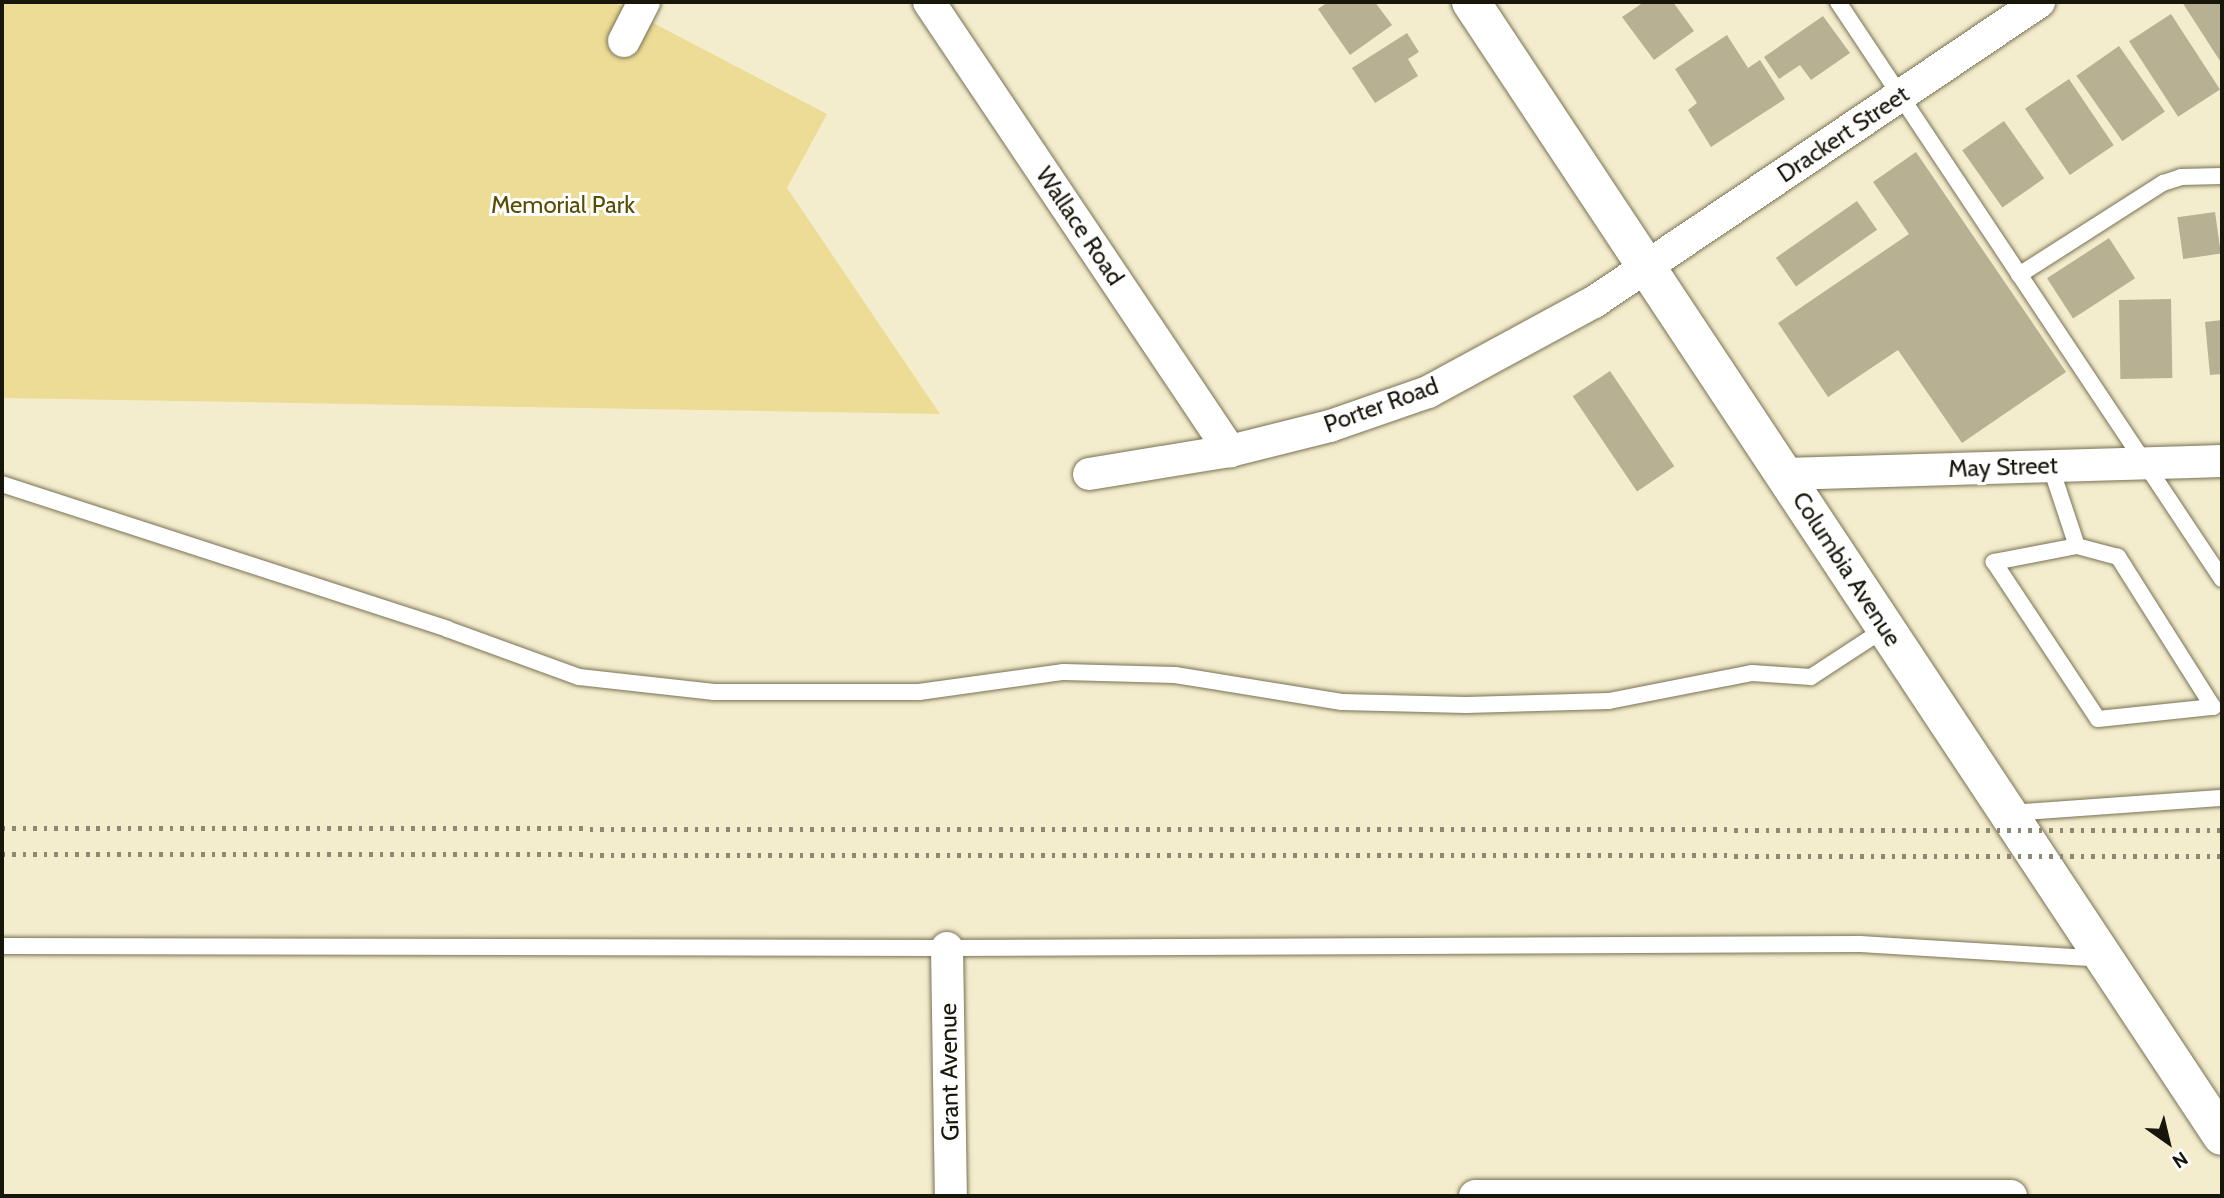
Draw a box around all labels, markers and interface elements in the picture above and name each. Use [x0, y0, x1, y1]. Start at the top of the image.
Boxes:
street label: Drackert Street [1772, 79, 1914, 189]
street label: Wallace Road [1030, 161, 1130, 291]
park label: Memorial Park [491, 191, 635, 219]
street label: Porter Road [1320, 371, 1442, 439]
street label: May Street [1948, 451, 2058, 483]
street label: Columbia Avenue [1786, 486, 1908, 652]
street label: Grant Avenue [933, 1003, 965, 1141]
north arrow [2133, 1107, 2203, 1177]
text: N [2168, 1147, 2192, 1173]

